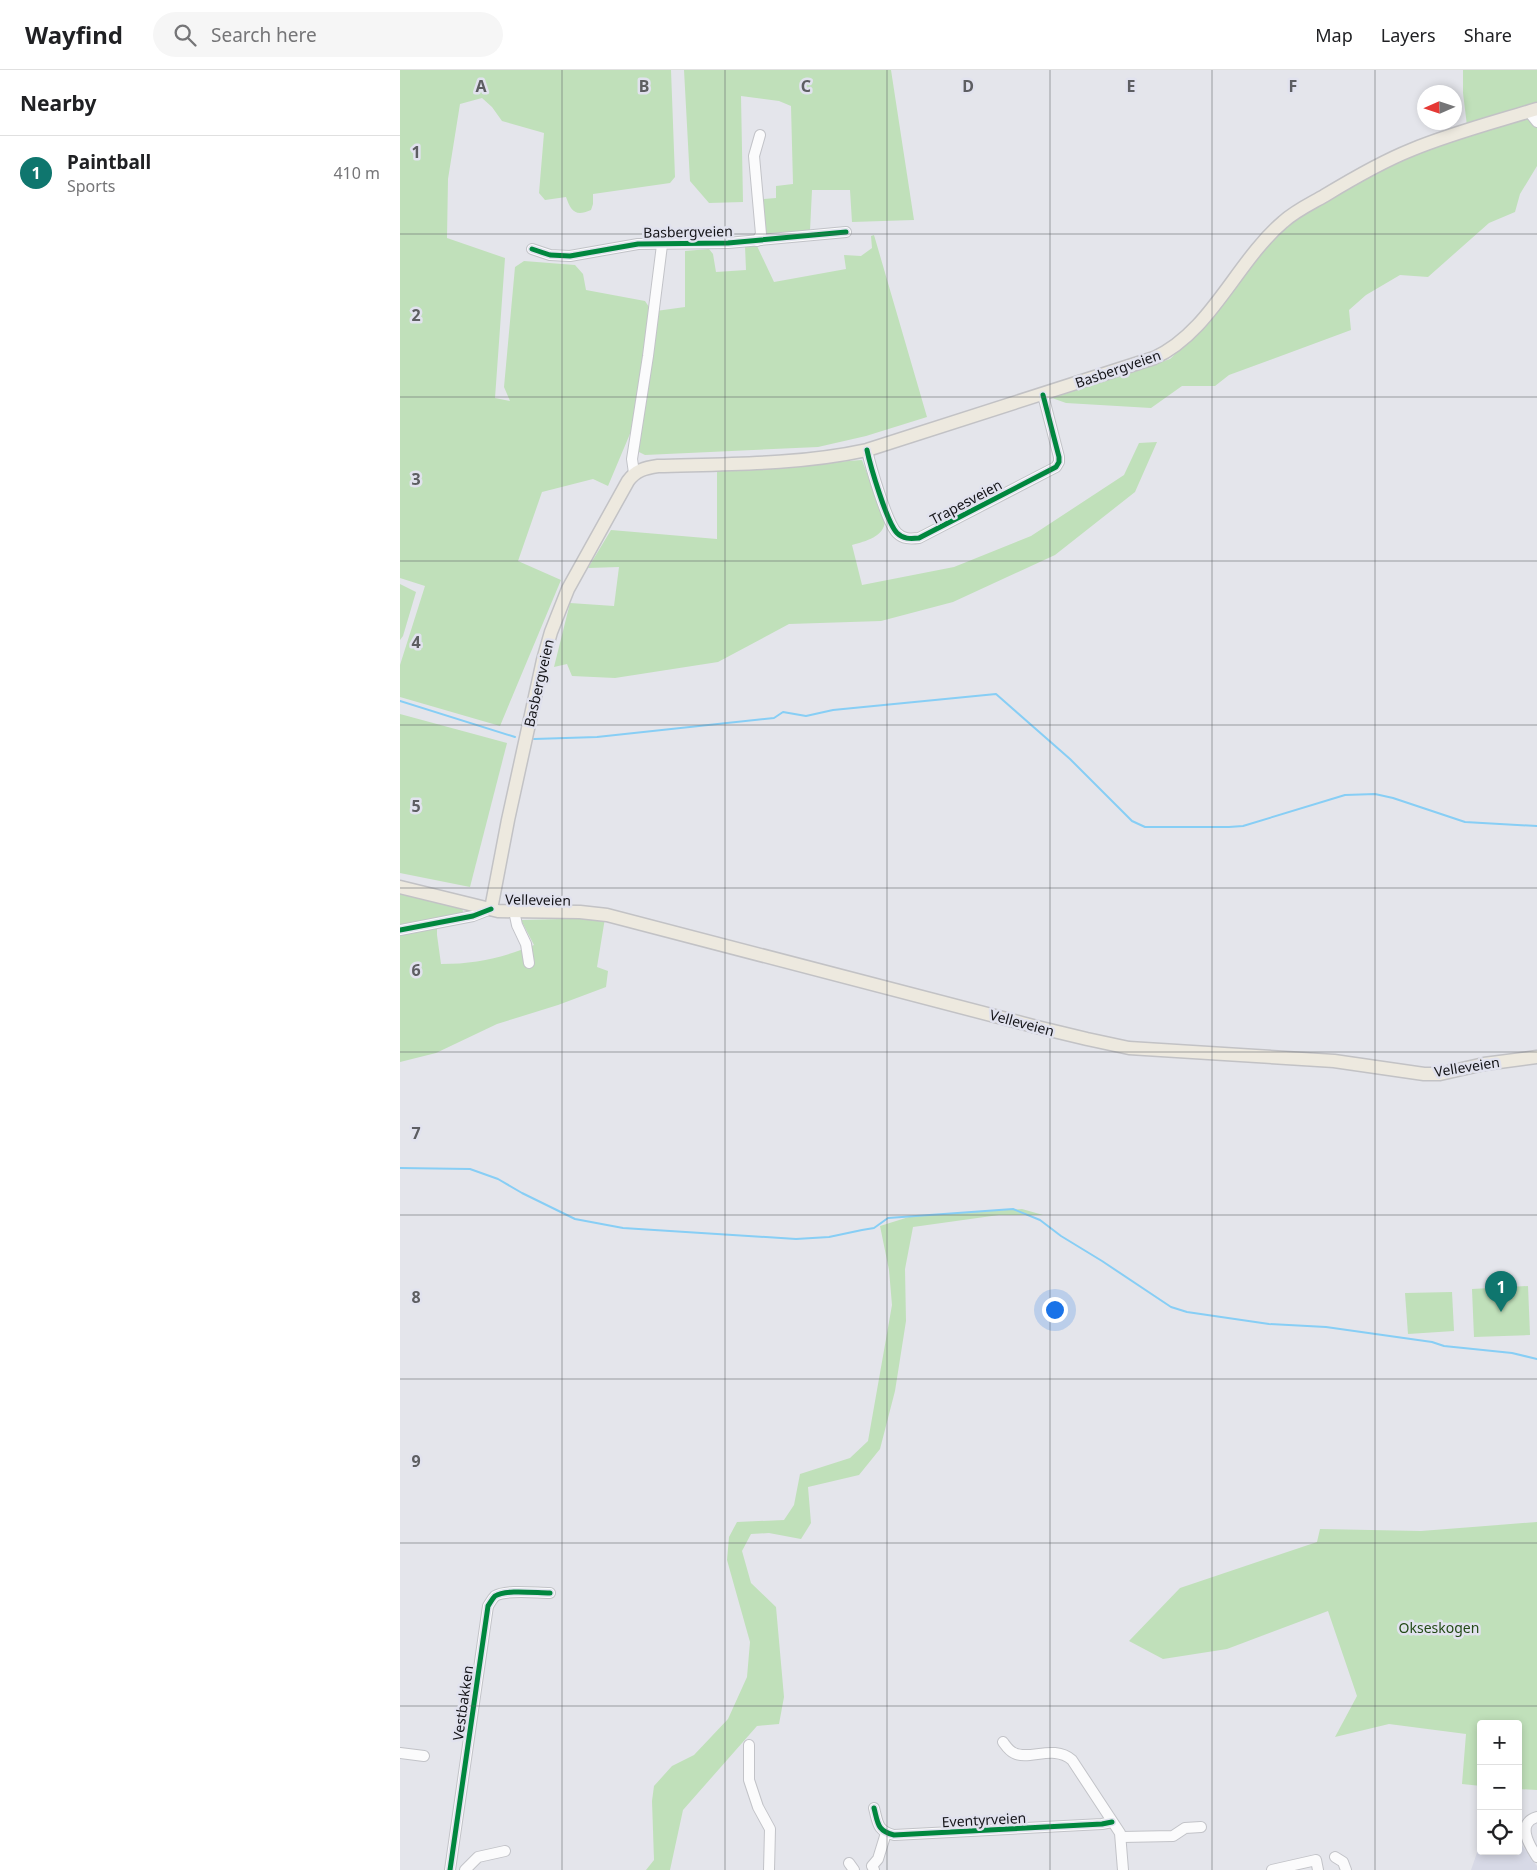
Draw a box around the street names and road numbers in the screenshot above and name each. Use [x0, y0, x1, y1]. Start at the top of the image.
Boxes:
street label: Basbergveien [643, 221, 733, 242]
street label: Basbergveien [1072, 345, 1163, 392]
street label: Trapesveien [927, 475, 1005, 528]
street label: Basbergveien [519, 637, 558, 729]
street label: Velleveien [505, 889, 571, 910]
street label: Velleveien [988, 1005, 1056, 1040]
street label: Velleveien [1433, 1052, 1501, 1081]
street label: Vestbakken [448, 1664, 477, 1742]
street label: Eventyrveien [941, 1808, 1027, 1831]

